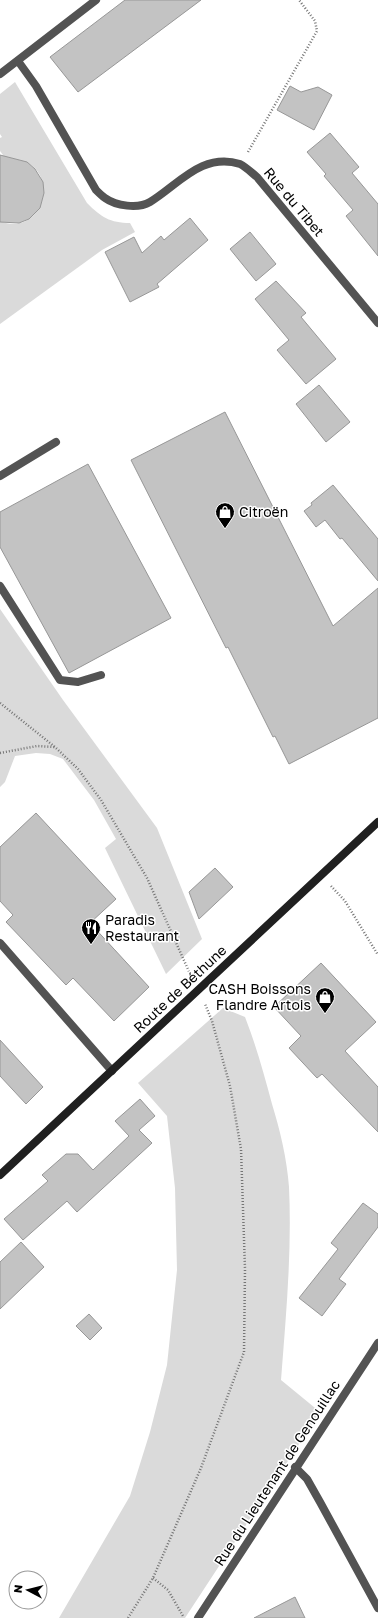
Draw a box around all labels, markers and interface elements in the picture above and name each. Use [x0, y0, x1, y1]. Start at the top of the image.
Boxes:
street label: Rue du Tibet [261, 164, 328, 240]
shop icon: Citroën [214, 501, 236, 529]
place label: Citroën [239, 503, 288, 520]
place label: Paradis Restaurant [105, 911, 179, 944]
restaurant icon: Paradis Restaurant [80, 917, 102, 945]
street label: Route de Béthune [130, 941, 230, 1036]
place label: CASH Boissons Flandre Artois [209, 980, 311, 1013]
shop icon: CASH Boissons Flandre Artois [314, 986, 336, 1014]
street label: Rue du Lieutenant de Genouillac [210, 1376, 343, 1569]
north arrow [8, 1570, 48, 1610]
text: N [11, 1584, 25, 1594]

